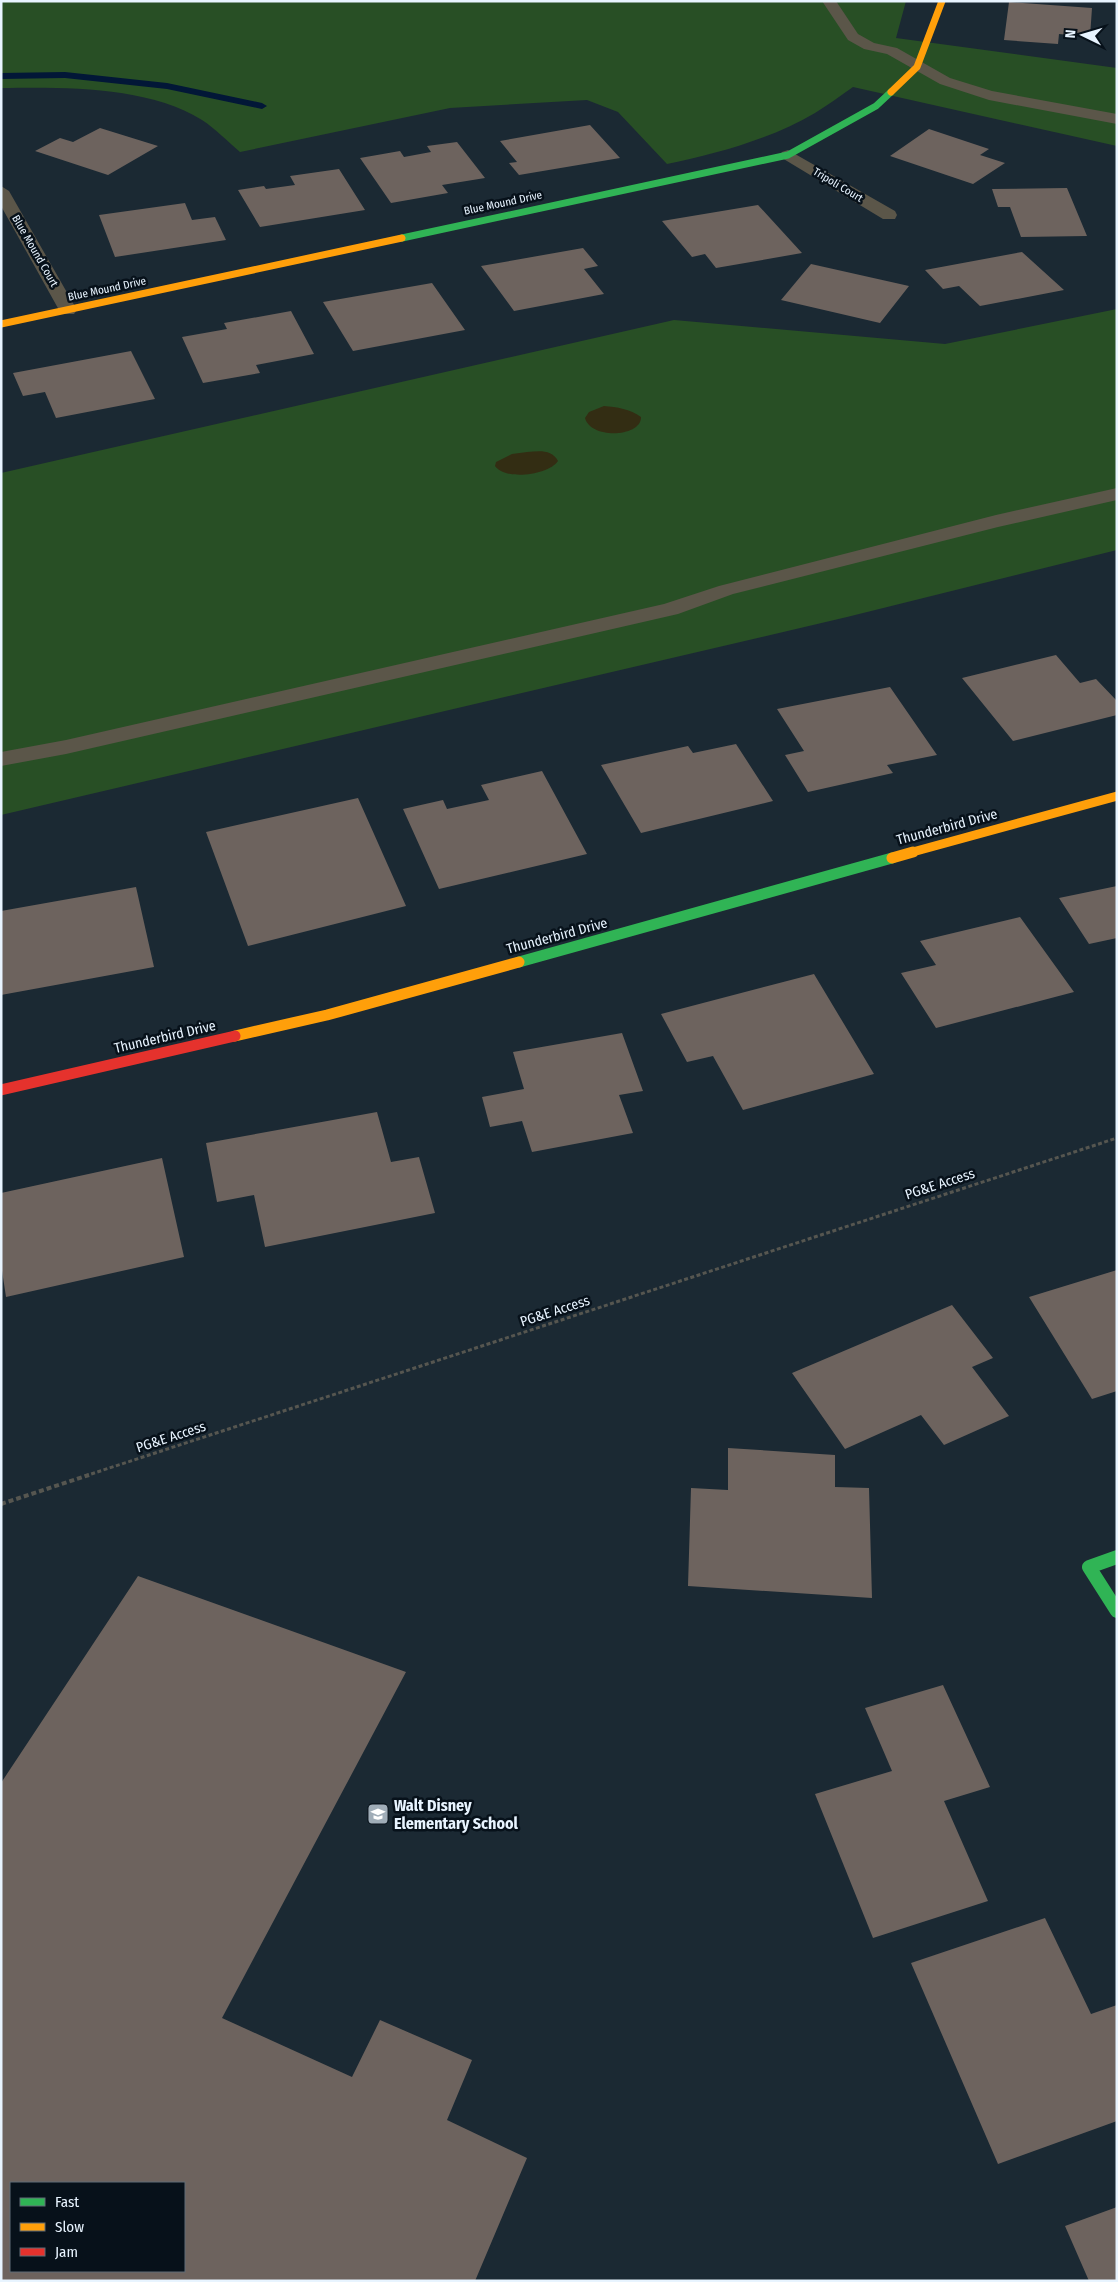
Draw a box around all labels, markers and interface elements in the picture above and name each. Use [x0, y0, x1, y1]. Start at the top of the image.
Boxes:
north arrow [1058, 10, 1108, 60]
text: N [1062, 29, 1079, 39]
street label: Tripoli Court [811, 165, 866, 205]
street label: Blue Mound Drive [463, 188, 543, 218]
street label: Blue Mound Court [9, 213, 61, 290]
street label: Blue Mound Drive [67, 274, 147, 304]
street label: Thunderbird Drive [895, 805, 999, 849]
street label: Thunderbird Drive [505, 914, 609, 958]
street label: Thunderbird Drive [113, 1017, 218, 1057]
street label: PG&E Access [903, 1165, 977, 1203]
street label: PG&E Access [518, 1292, 592, 1330]
street label: PG&E Access [134, 1418, 208, 1456]
place label: Walt Disney Elementary School [394, 1796, 519, 1833]
school or university icon: Walt Disney Elementary School [366, 1802, 390, 1826]
legend [10, 2182, 185, 2272]
text: Fast [55, 2193, 79, 2211]
text: Slow [55, 2218, 84, 2236]
text: Jam [55, 2243, 78, 2261]

